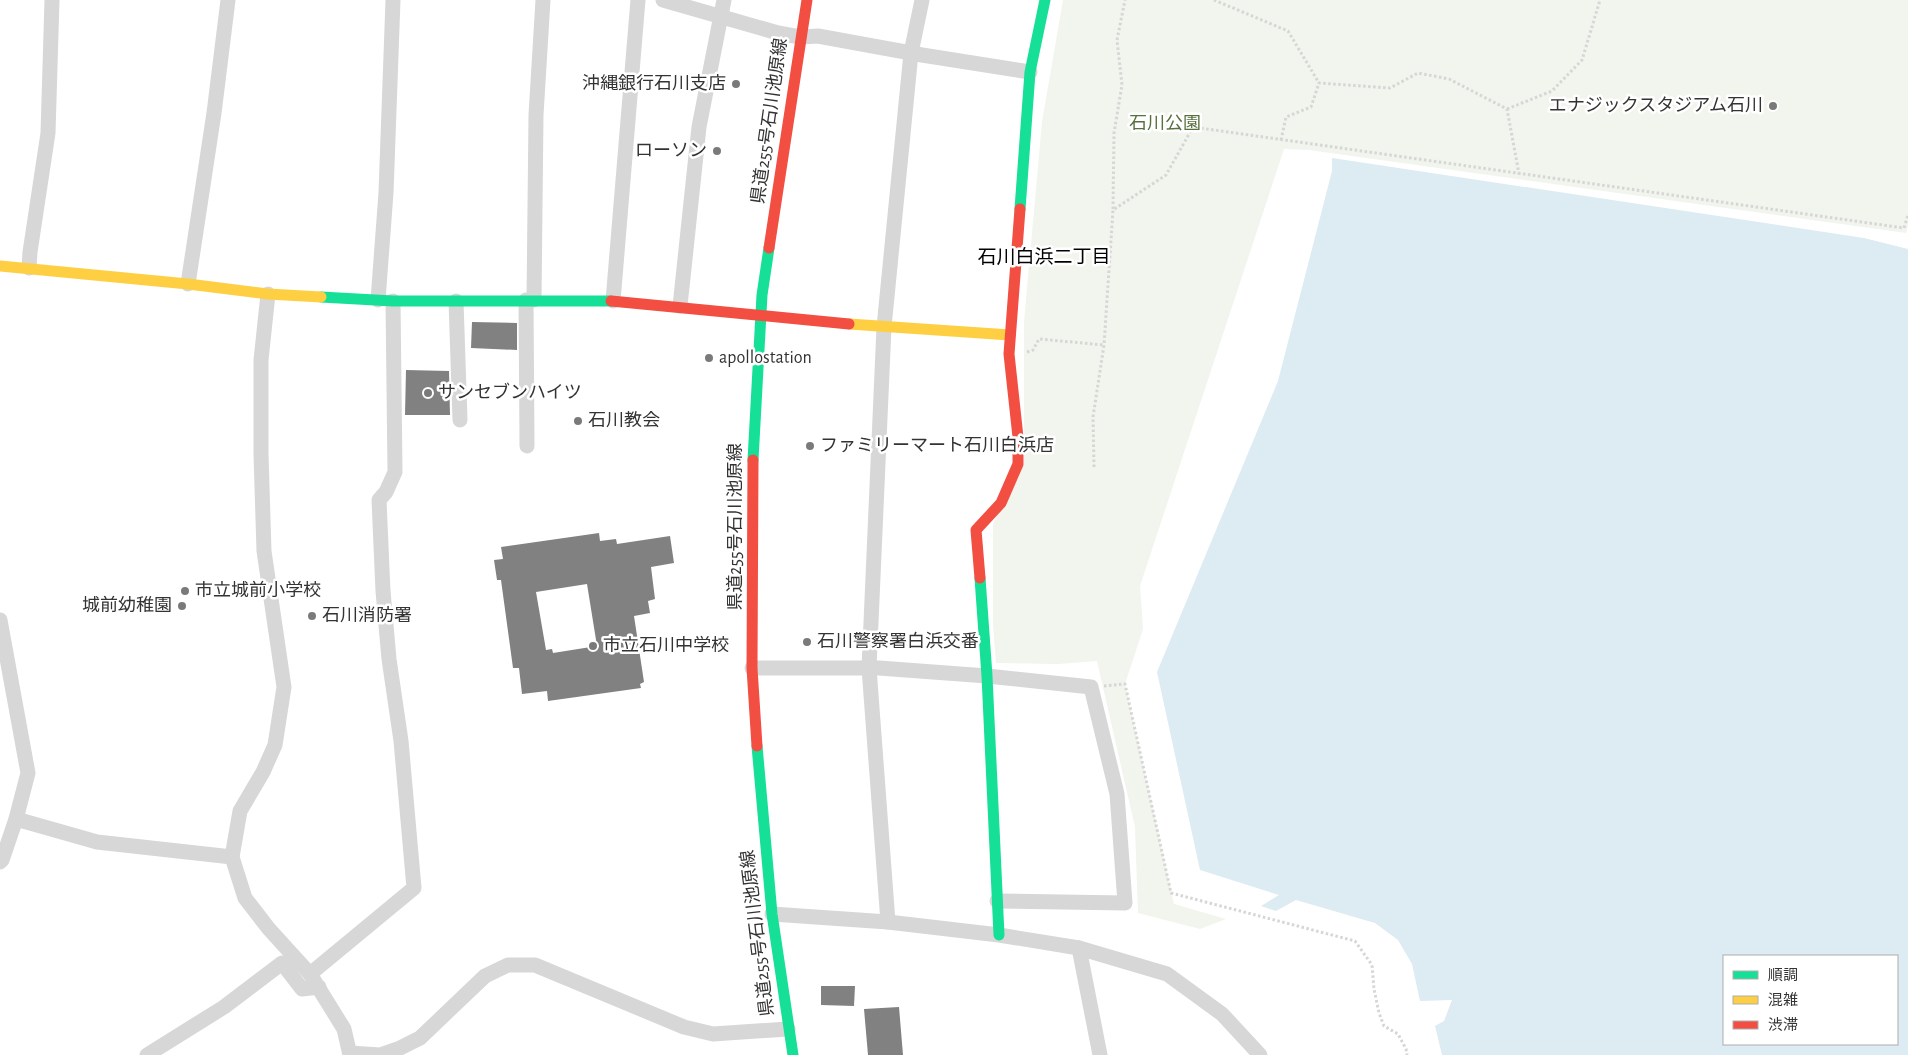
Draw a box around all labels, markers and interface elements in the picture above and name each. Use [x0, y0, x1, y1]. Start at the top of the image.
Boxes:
street label: 県道255号石川池原線 [747, 37, 791, 205]
place label: 沖縄銀行石川支店 [582, 73, 726, 93]
marker: 沖縄銀行石川支店 [730, 78, 742, 90]
place label: エナジックスタジアム石川 [1549, 96, 1763, 115]
marker: エナジックスタジアム石川 [1767, 100, 1779, 112]
park label: 石川公園 [1129, 114, 1201, 133]
place label: ローソン [635, 142, 707, 160]
marker: ローソン [711, 145, 723, 157]
district label: 石川白浜二丁目 [977, 246, 1111, 267]
place label: apollostation [719, 349, 812, 367]
marker: apollostation [703, 352, 715, 364]
place label: サンセブンハイツ [438, 382, 582, 402]
marker: サンセブンハイツ [422, 387, 434, 399]
place label: 石川教会 [588, 410, 660, 430]
marker: 石川教会 [572, 415, 584, 427]
place label: ファミリーマート石川白浜店 [820, 435, 1054, 455]
marker: ファミリーマート石川白浜店 [804, 440, 816, 452]
street label: 県道255号石川池原線 [725, 443, 745, 611]
place label: 市立城前小学校 [195, 580, 321, 600]
marker: 市立城前小学校 [179, 585, 191, 597]
place label: 城前幼稚園 [82, 595, 172, 615]
marker: 城前幼稚園 [176, 600, 188, 612]
place label: 石川消防署 [322, 606, 412, 625]
marker: 石川消防署 [306, 610, 318, 622]
place label: 石川警察署白浜交番 [817, 631, 979, 651]
place label: 市立石川中学校 [603, 635, 729, 655]
marker: 石川警察署白浜交番 [801, 636, 813, 648]
marker: 市立石川中学校 [587, 640, 599, 652]
street label: 県道255号石川池原線 [737, 849, 777, 1017]
legend [1723, 955, 1898, 1045]
text: 順調 [1768, 968, 1798, 983]
text: 混雑 [1768, 992, 1798, 1008]
text: 渋滞 [1768, 1017, 1798, 1033]

